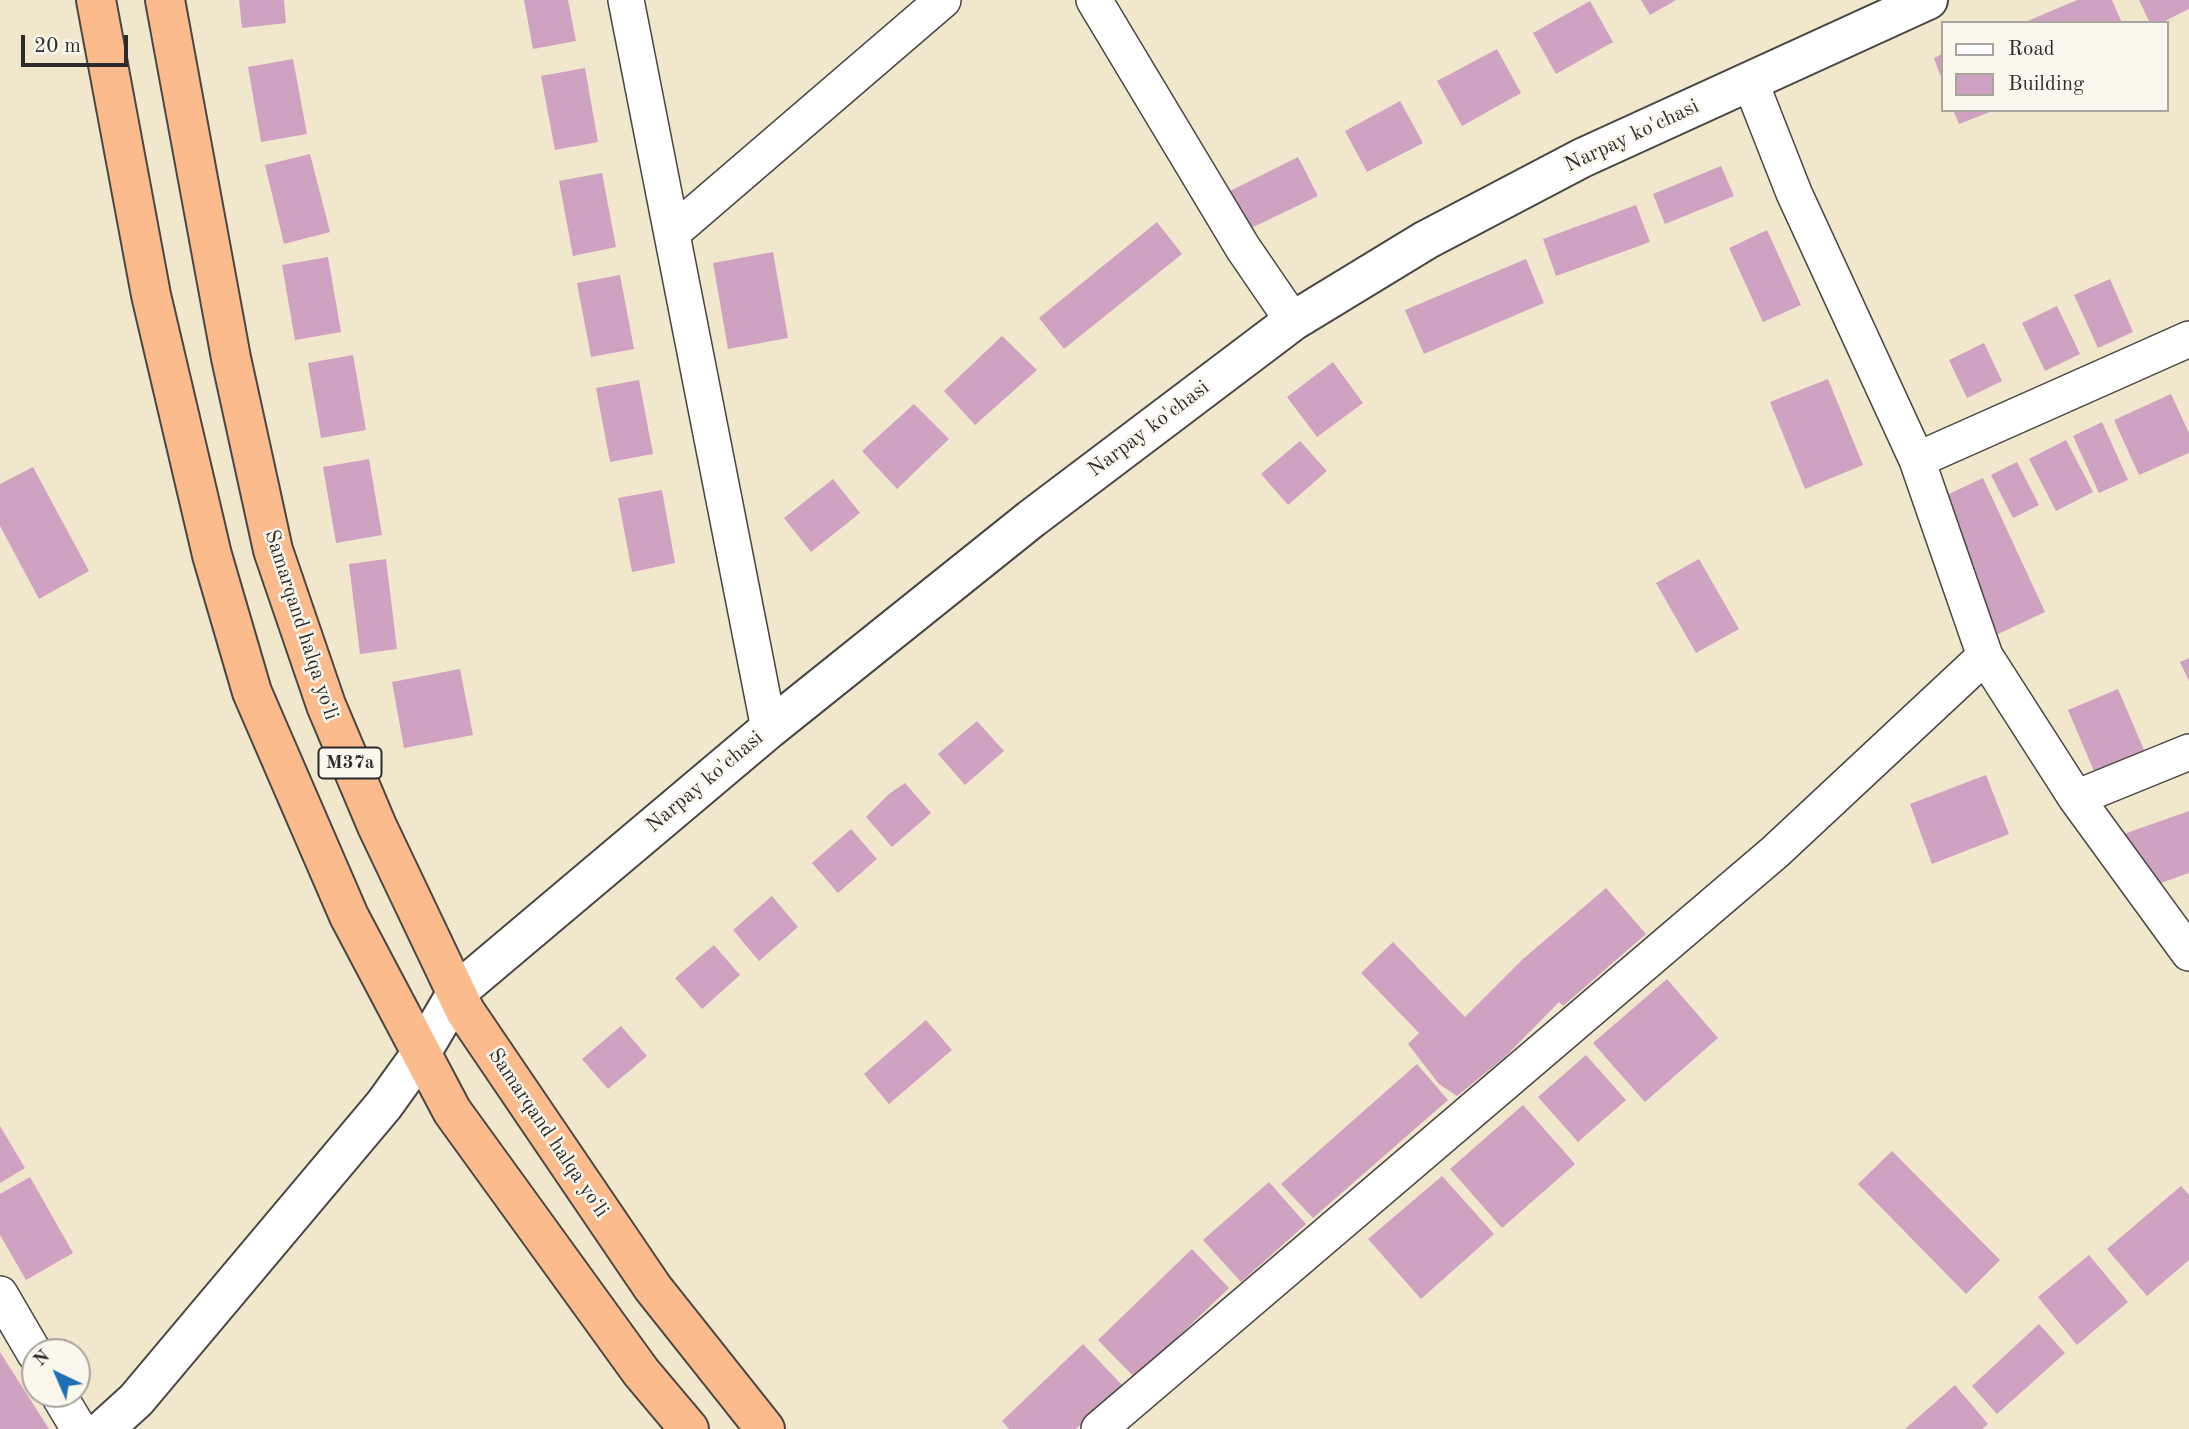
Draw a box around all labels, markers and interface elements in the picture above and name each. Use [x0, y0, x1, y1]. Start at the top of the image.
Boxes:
scale bar [24, 21, 131, 65]
legend [1940, 21, 2168, 112]
text: 20 m [34, 36, 81, 57]
text: Road [2008, 39, 2055, 60]
text: Building [2008, 74, 2084, 95]
street label: Narpay ko'chasi [1561, 94, 1703, 178]
street label: Narpay ko'chasi [1083, 375, 1215, 483]
street label: Samarqand halqa yoʻli [258, 527, 344, 723]
street label: Narpay ko'chasi [641, 726, 769, 838]
road number: M37a [318, 748, 382, 778]
street label: Samarqand halqa yoʻli [482, 1044, 614, 1222]
north arrow [21, 1338, 91, 1408]
text: N [31, 1347, 54, 1371]

